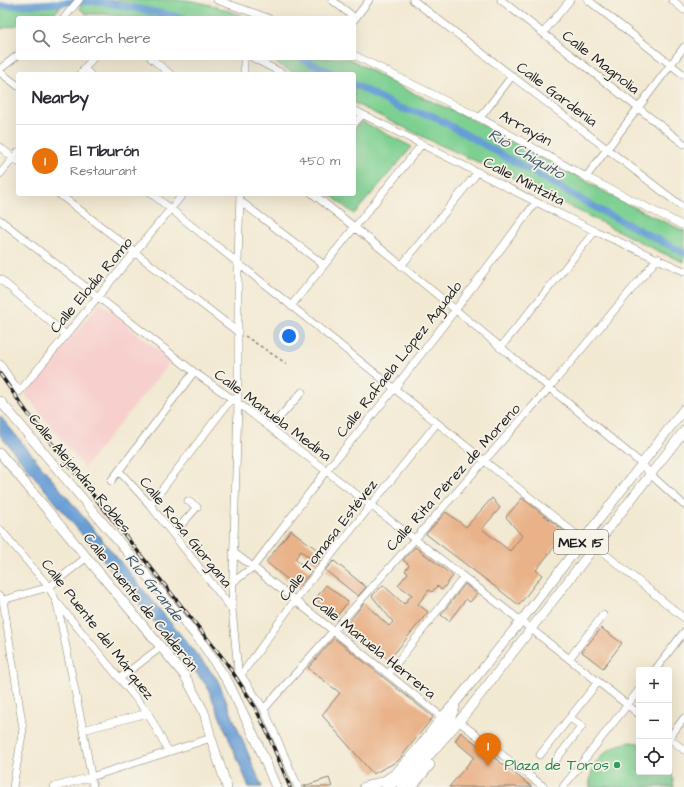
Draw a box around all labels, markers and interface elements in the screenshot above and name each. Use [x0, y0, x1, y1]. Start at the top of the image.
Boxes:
search box [16, 16, 356, 60]
street label: Calle Magnolia [557, 25, 644, 100]
icon: search [30, 27, 52, 49]
text: Search here [62, 28, 151, 49]
street label: Calle Gardenia [512, 57, 602, 132]
text: Nearby [32, 86, 89, 110]
street label: Arrayán [495, 105, 556, 153]
water label: Rió Chiquito [484, 123, 570, 185]
text: El Tiburón [70, 141, 139, 162]
text: 1 [44, 152, 46, 170]
text: 450 m [298, 152, 340, 170]
street label: Calle Mintzita [479, 152, 568, 211]
text: Restaurant [70, 162, 137, 180]
street label: Calle Elodia Romo [45, 232, 138, 338]
street label: Calle Rafaela López Aguado [332, 276, 468, 443]
your location [279, 326, 299, 346]
street label: Calle Manuela Medina [210, 364, 336, 467]
street label: Calle Rita Pérez de Moreno [381, 398, 526, 556]
street label: Calle Alejandra Robles [23, 409, 136, 538]
street label: Calle Rosa Giorgana [133, 472, 237, 593]
street label: Calle Tomasa Estévez [274, 475, 383, 606]
street label: Calle Puente de Calderón [78, 529, 203, 676]
road number: MEX 15 [554, 530, 608, 554]
water label: Río Grande [120, 549, 189, 628]
street label: Calle Puente del Márquez [36, 555, 160, 705]
street label: Calle Manuela Herrera [307, 591, 440, 704]
map controls [636, 667, 672, 775]
button: + [636, 667, 672, 703]
button: − [636, 703, 672, 739]
pin: 1 [475, 733, 501, 766]
button: locate [636, 739, 672, 775]
place label: Plaza de Toros [505, 755, 609, 776]
marker: Plaza de Toros [612, 760, 622, 770]

